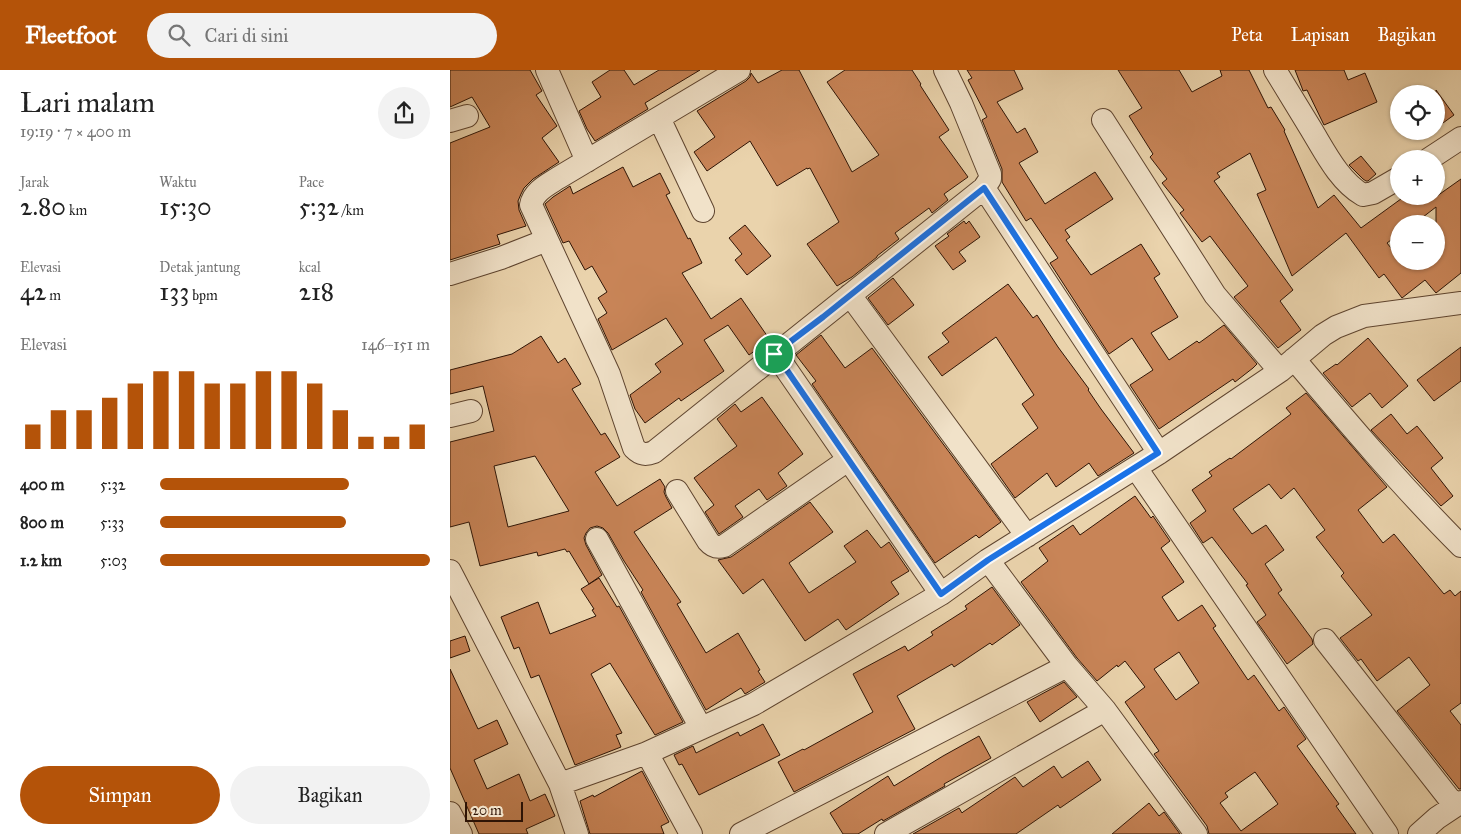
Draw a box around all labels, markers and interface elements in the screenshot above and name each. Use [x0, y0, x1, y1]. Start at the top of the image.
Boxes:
search box [147, 13, 497, 58]
text: Fleetfoot [25, 20, 117, 50]
icon: search [165, 21, 193, 49]
text: Cari di sini [205, 24, 288, 47]
text: Peta [1231, 24, 1263, 46]
text: Lapisan [1291, 24, 1349, 46]
text: Bagikan [1377, 24, 1436, 46]
text: Lari malam [20, 85, 155, 120]
map controls [1390, 85, 1445, 270]
button: locate [1390, 85, 1445, 140]
button: share [378, 87, 430, 139]
text: 19:19 · 7 × 400 m [20, 122, 131, 141]
button: + [1390, 150, 1445, 205]
text: Jarak [20, 174, 49, 191]
text: Waktu [159, 174, 197, 191]
text: Pace [299, 174, 324, 191]
text: 2.80 [20, 191, 66, 222]
text: 15:30 [159, 191, 212, 222]
text: 5:32 [299, 191, 339, 222]
text: km [66, 202, 87, 219]
text: /km [339, 202, 364, 219]
button: − [1390, 215, 1445, 270]
text: Elevasi [20, 259, 61, 276]
text: Detak jantung [159, 259, 240, 276]
text: kcal [299, 259, 321, 276]
text: 42 [20, 276, 46, 307]
text: 133 [159, 276, 189, 307]
text: 218 [299, 276, 334, 307]
text: m [46, 287, 61, 304]
text: bpm [189, 287, 218, 304]
pin [753, 333, 795, 375]
text: Elevasi [20, 335, 67, 354]
text: 146–151 m [361, 335, 430, 354]
icon: arrive [760, 340, 788, 368]
text: 400 m [20, 475, 64, 494]
text: 5:32 [100, 475, 126, 494]
text: 800 m [20, 513, 64, 532]
text: 5:33 [100, 513, 124, 532]
text: 1.2 km [20, 551, 62, 570]
text: 5:03 [100, 551, 127, 570]
button: Simpan [20, 766, 220, 824]
button: Bagikan [230, 766, 430, 824]
scale bar [465, 799, 522, 822]
text: 20 m [472, 802, 502, 819]

